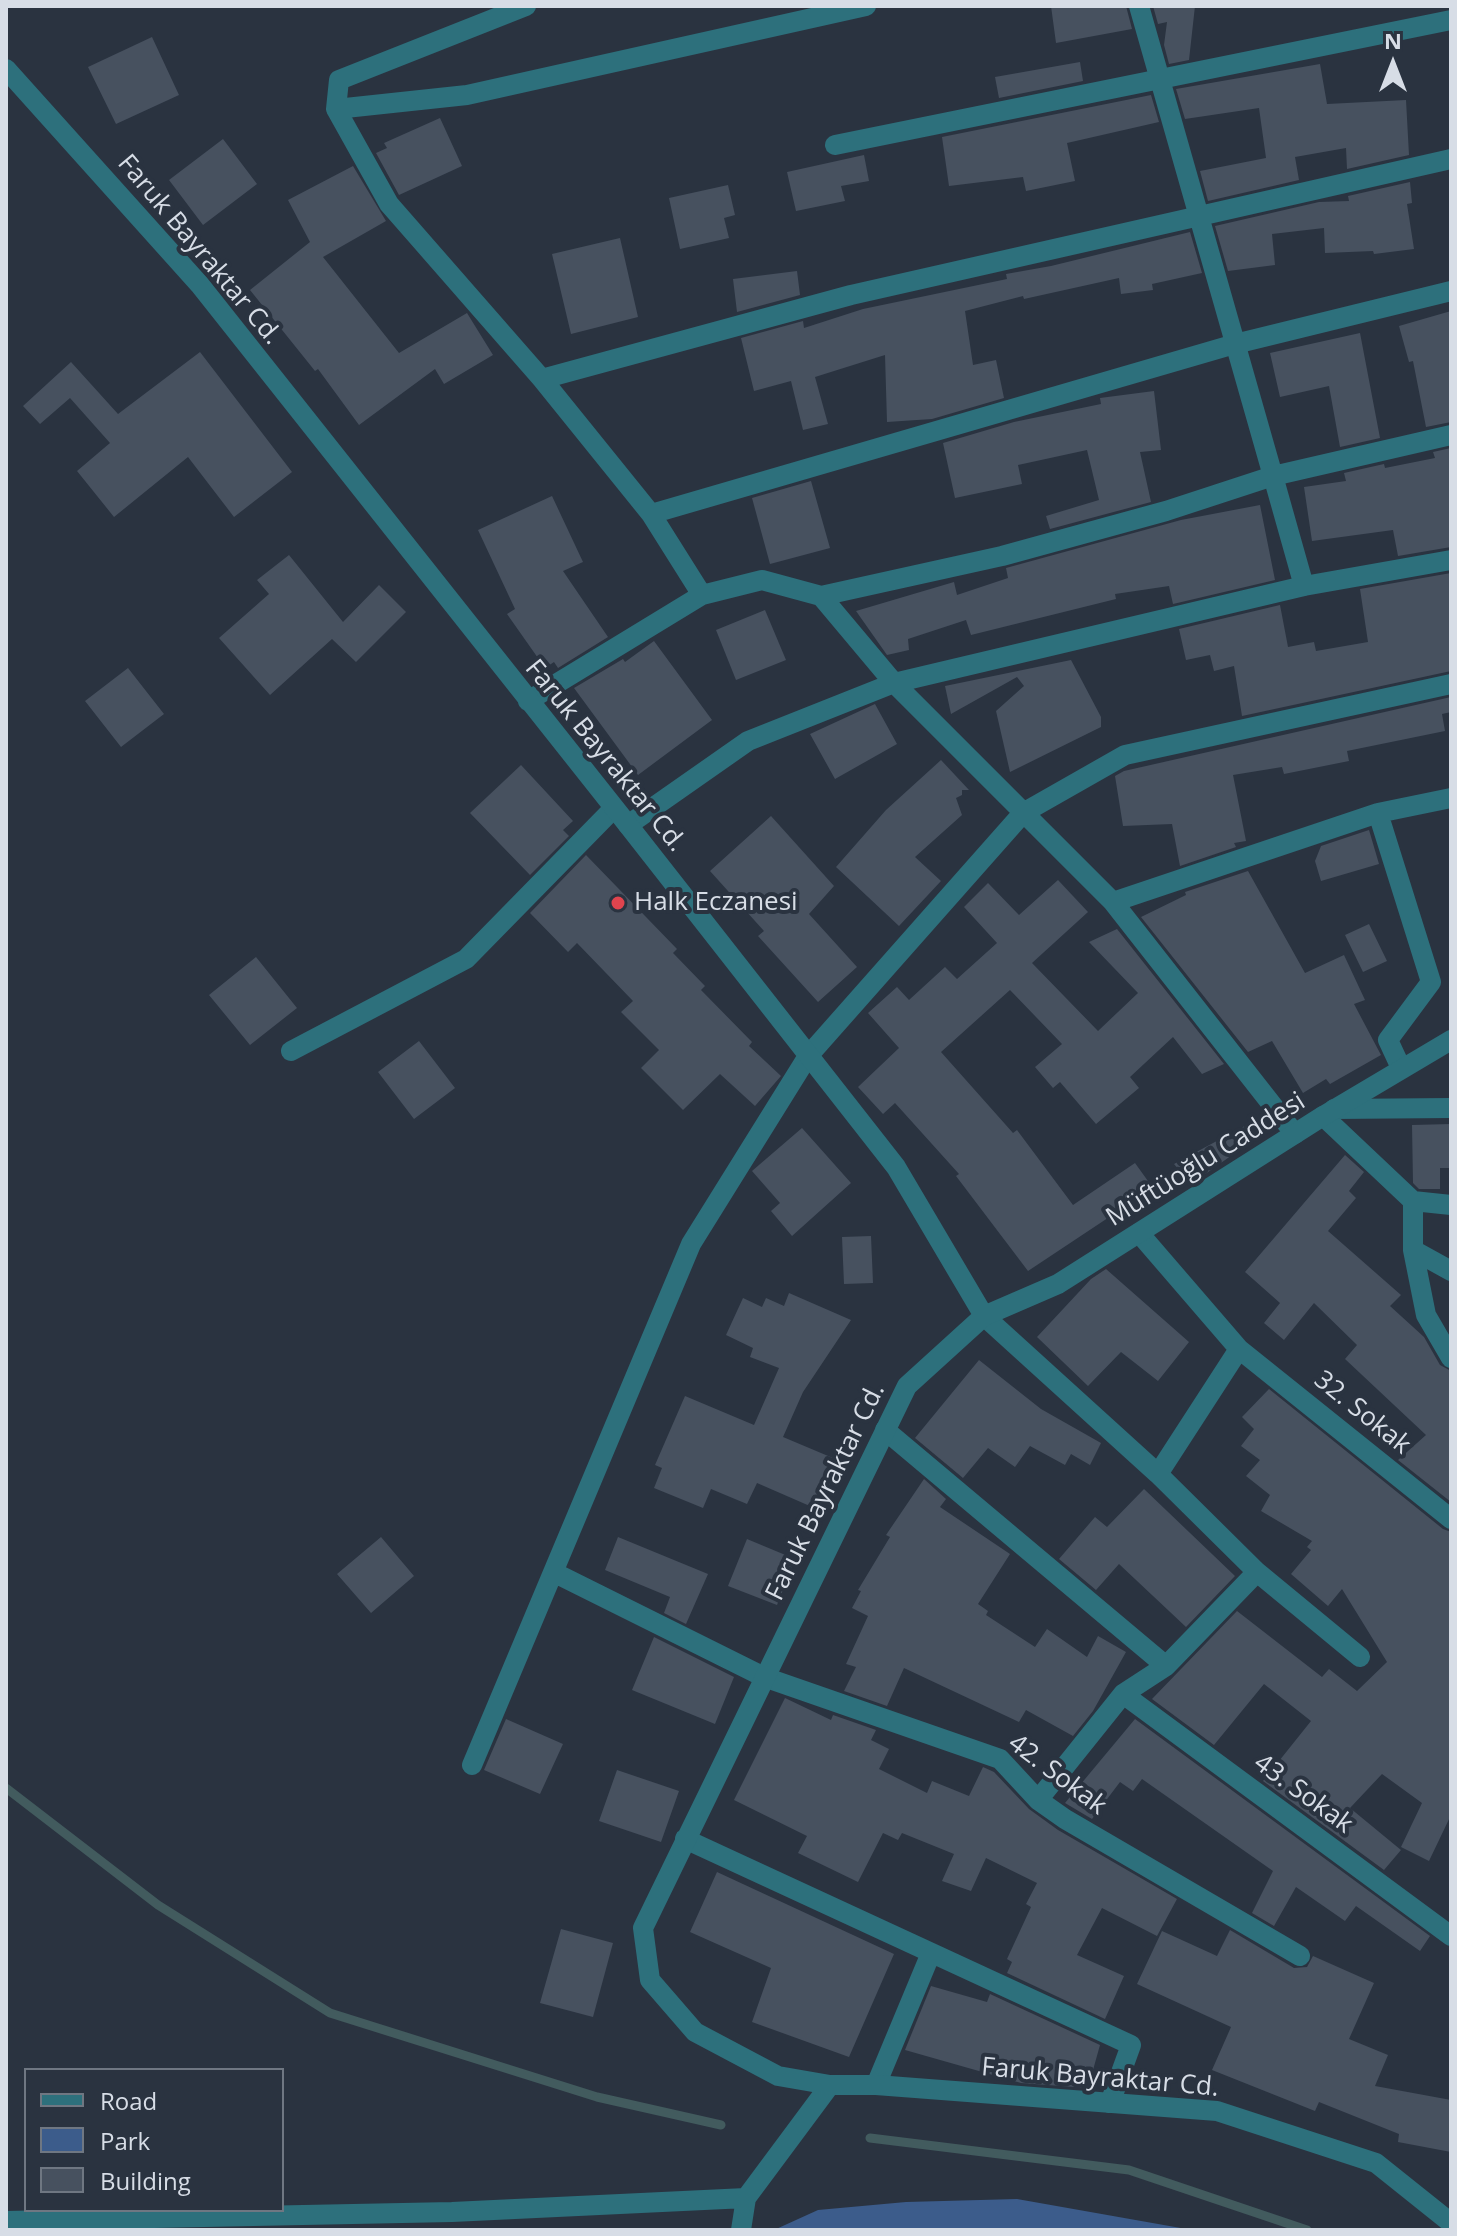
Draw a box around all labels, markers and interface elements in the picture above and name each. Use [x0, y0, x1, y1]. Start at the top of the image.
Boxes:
north arrow [1353, 24, 1433, 104]
text: N [1384, 25, 1402, 55]
street label: Faruk Bayraktar Cd. [111, 149, 287, 351]
street label: Faruk Bayraktar Cd. [518, 654, 692, 858]
place label: Halk Eczanesi [634, 887, 798, 919]
marker: Halk Eczanesi [609, 894, 627, 912]
street label: Müftüoğlu Caddesi [1101, 1086, 1311, 1234]
street label: 32. Sokak [1308, 1365, 1416, 1461]
street label: Faruk Bayraktar Cd. [760, 1378, 892, 1606]
street label: 42. Sokak [1002, 1728, 1112, 1822]
street label: 43. Sokak [1247, 1748, 1359, 1840]
street label: Faruk Bayraktar Cd. [980, 2052, 1220, 2104]
legend [24, 2068, 284, 2212]
text: Road [100, 2084, 157, 2117]
text: Park [100, 2124, 150, 2157]
text: Building [100, 2164, 191, 2197]

